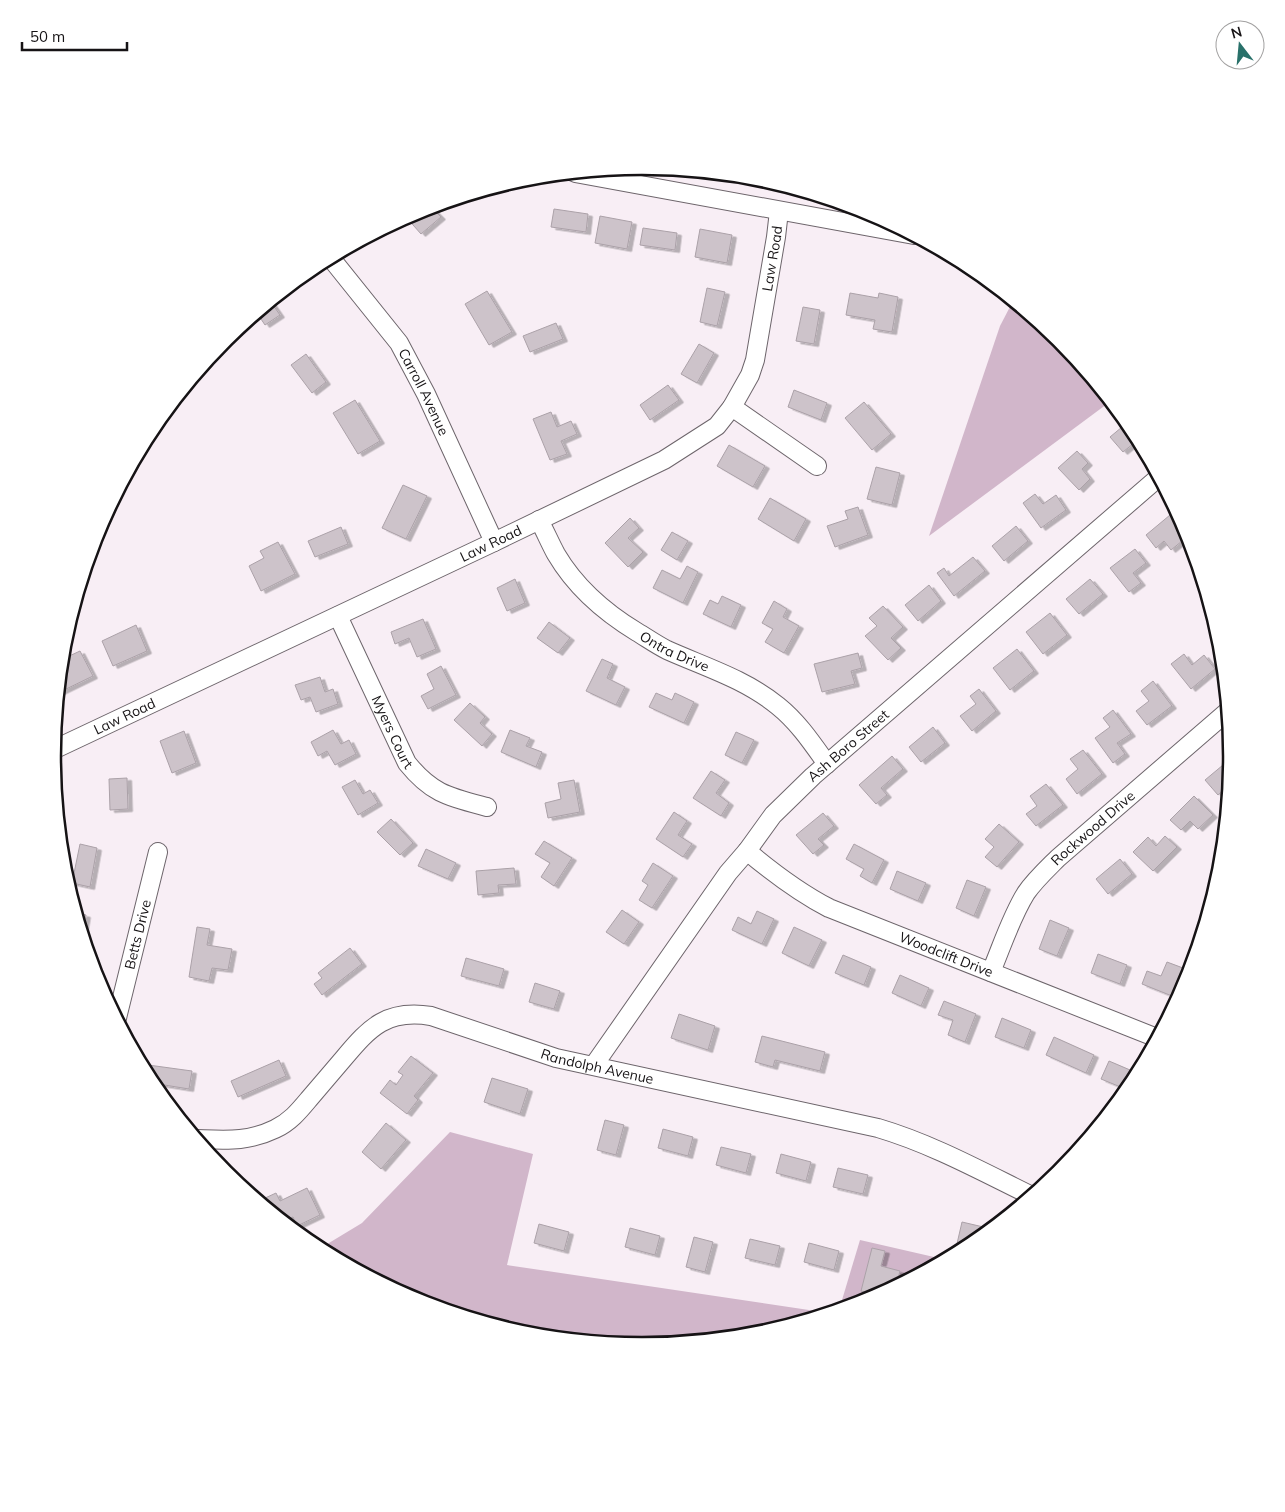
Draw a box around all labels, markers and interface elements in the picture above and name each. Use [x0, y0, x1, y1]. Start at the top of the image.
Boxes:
scale bar [22, 20, 128, 52]
north arrow [1215, 20, 1265, 70]
text: N [1229, 22, 1244, 43]
text: 50 m [30, 27, 65, 46]
street label: Law Road [758, 225, 786, 293]
street label: Carroll Avenue [394, 345, 453, 438]
street label: Law Road [457, 521, 524, 566]
street label: Ontra Drive [636, 627, 712, 676]
street label: Myers Court [368, 693, 417, 773]
street label: Law Road [91, 694, 158, 739]
street label: Ash Boro Street [804, 705, 893, 786]
street label: Rockwood Drive [1047, 787, 1139, 869]
street label: Betts Drive [120, 898, 155, 971]
street label: Woodclift Drive [896, 928, 996, 981]
street label: Randolph Avenue [538, 1045, 655, 1088]

